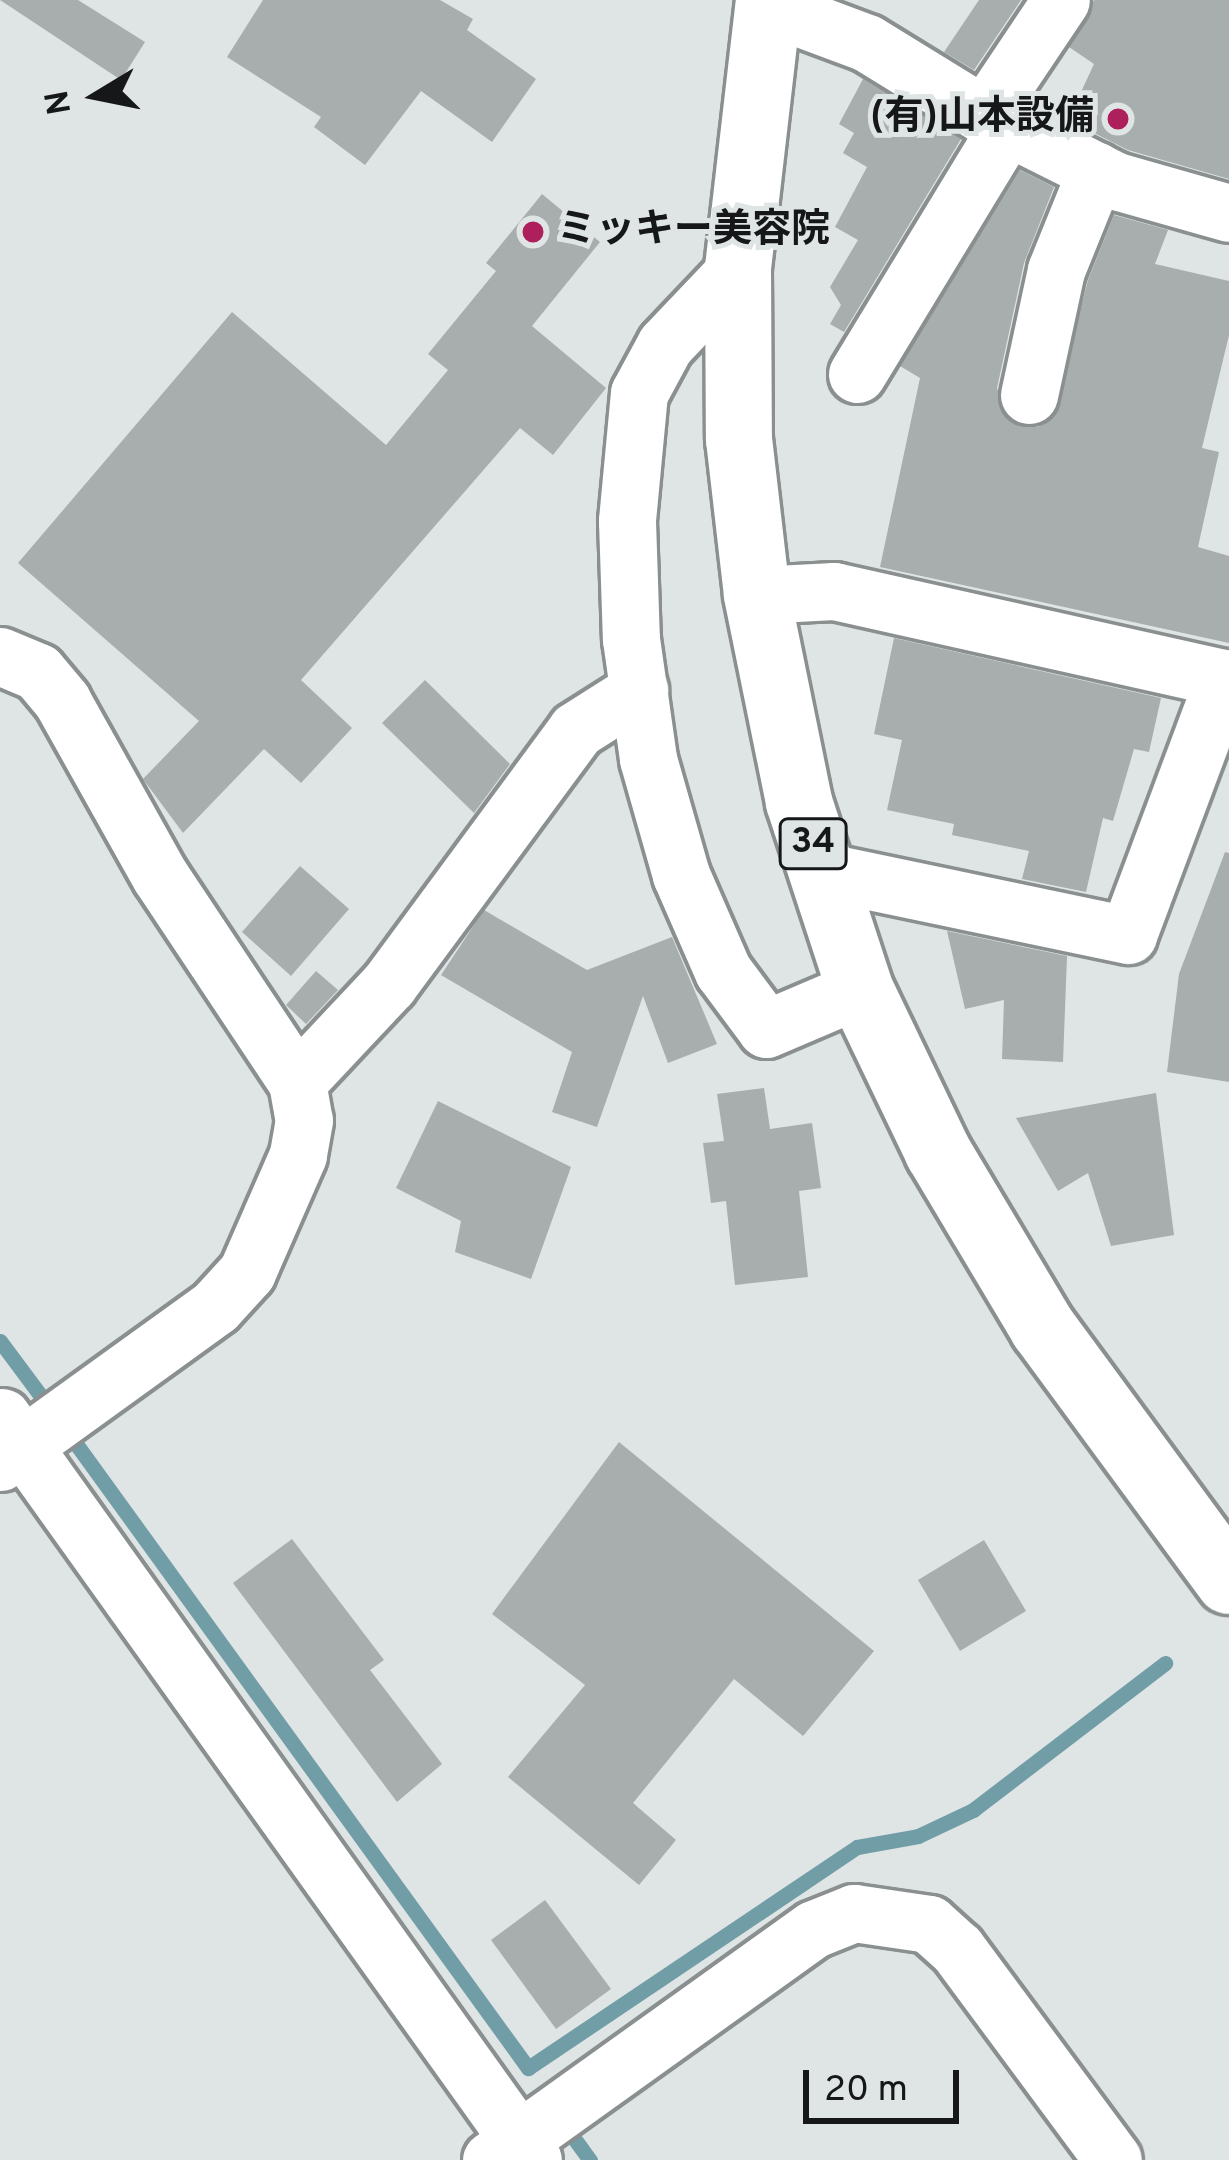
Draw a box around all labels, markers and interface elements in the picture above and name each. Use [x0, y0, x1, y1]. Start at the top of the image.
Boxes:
north arrow [36, 36, 156, 156]
text: N [38, 87, 83, 118]
place label: (有)山本設備 [870, 96, 1094, 142]
marker: (有)山本設備 [1105, 106, 1131, 132]
place label: ミッキー美容院 [557, 209, 830, 255]
marker: ミッキー美容院 [520, 219, 546, 245]
road number: 34 [777, 814, 849, 874]
scale bar [809, 2046, 965, 2120]
text: 20 m [824, 2068, 908, 2114]

